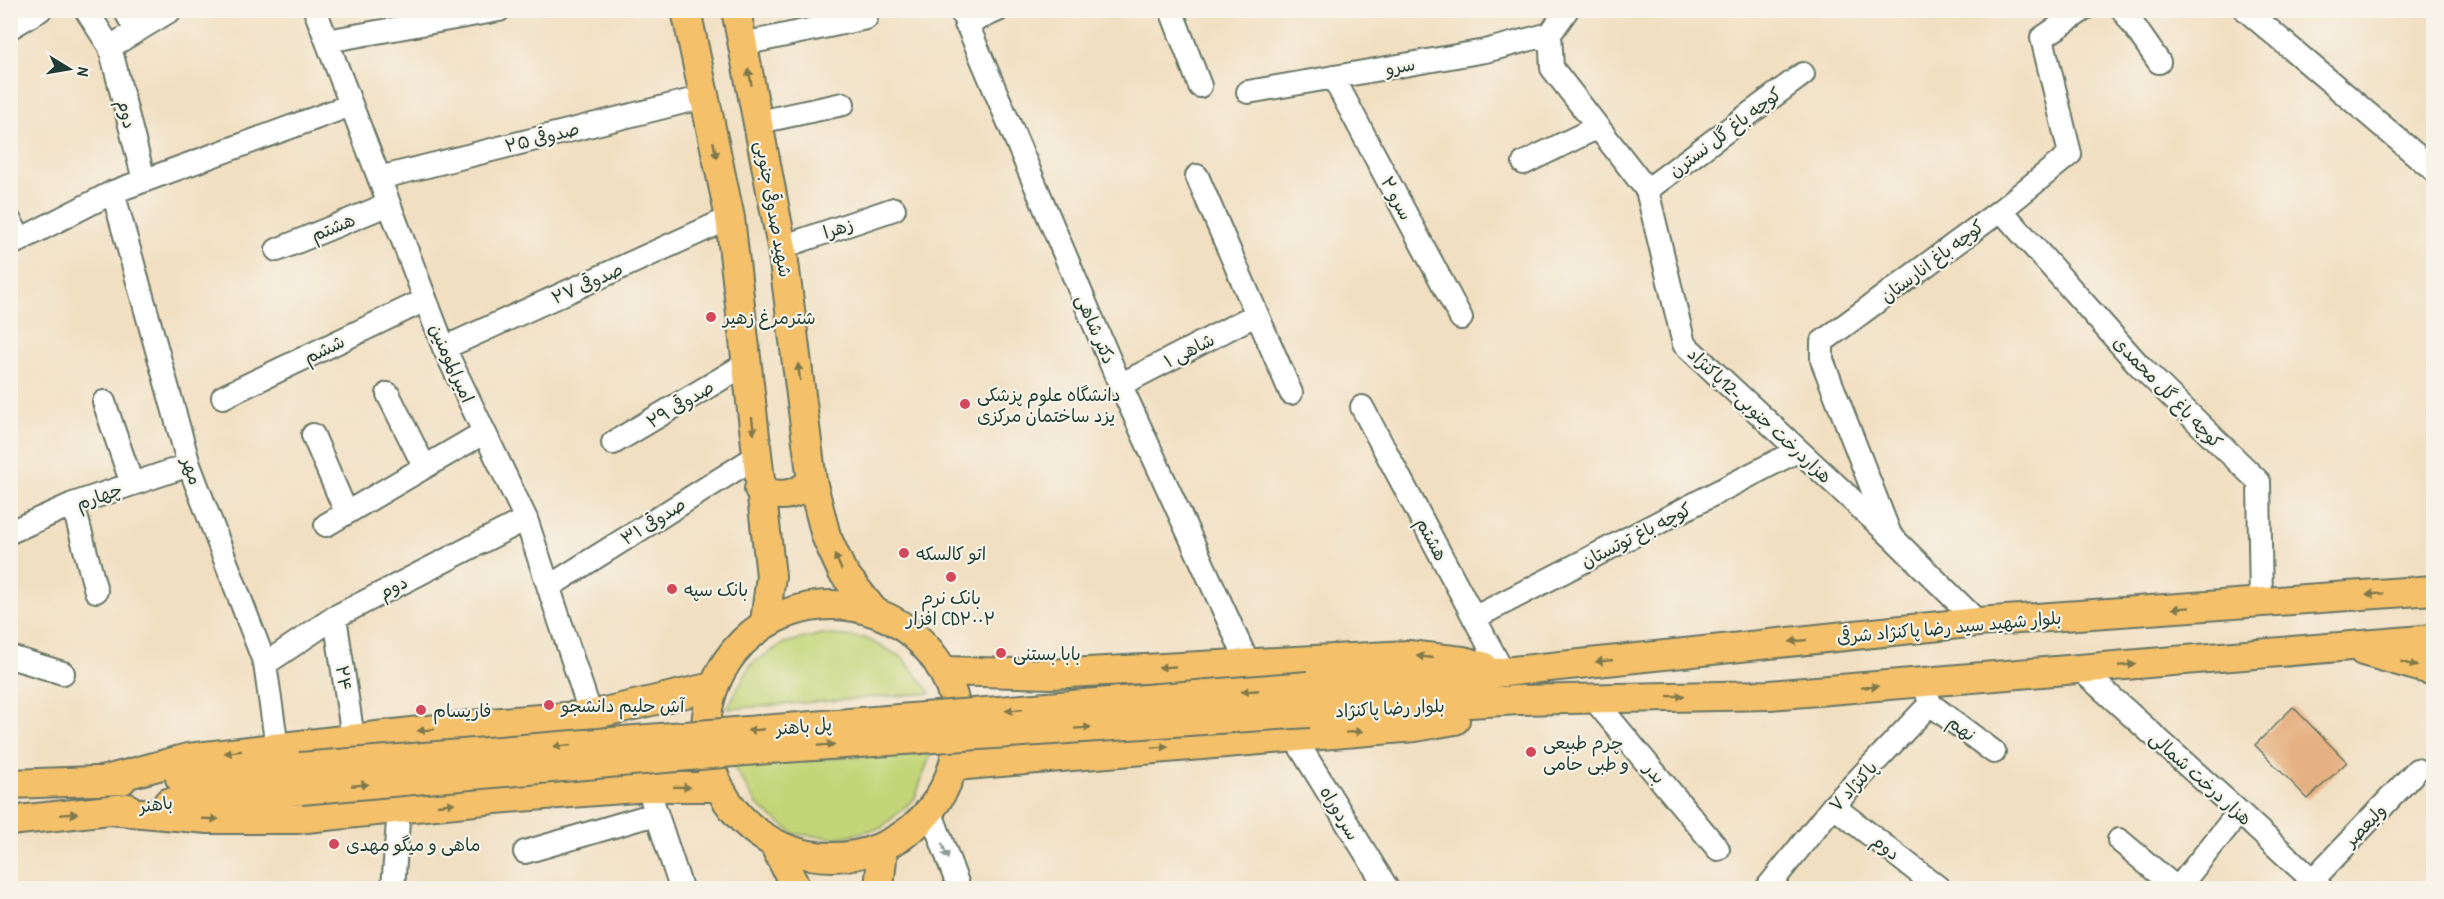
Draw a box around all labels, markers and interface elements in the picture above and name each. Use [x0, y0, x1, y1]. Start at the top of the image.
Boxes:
north arrow [39, 39, 99, 99]
street label: سرو [1382, 51, 1417, 81]
text: N [72, 66, 95, 79]
one-way arrow [744, 67, 754, 86]
street label: کوچه باغ گل نسترن [1663, 81, 1787, 183]
street label: دوم [109, 97, 143, 132]
street label: صدوقی ۲۵ [502, 116, 582, 158]
street label: شهید صدوقی جنوبی [750, 139, 798, 279]
one-way arrow [711, 141, 720, 160]
street label: سرو ۲ [1375, 172, 1419, 224]
street label: هشتم [307, 207, 360, 249]
street label: زهرا [820, 211, 856, 245]
street label: کوچه باغ انارستان [1875, 214, 1989, 308]
street label: صدوقی ۲۷ [547, 256, 627, 310]
street label: دکتر شاهی [1070, 290, 1122, 368]
place label: شترمرغ زهیر [721, 305, 816, 330]
marker: شترمرغ زهیر [704, 310, 718, 324]
street label: امیرالمومنین [424, 320, 480, 406]
street label: شاهی ۱ [1159, 327, 1219, 373]
street label: ششم [299, 328, 349, 371]
street label: کوچه باغ گل محمدی [2108, 330, 2229, 454]
street label: هزاردرخت جنوبی-12پاکنژاد [1682, 341, 1838, 489]
one-way arrow [794, 363, 804, 382]
street label: صدوقی ۲۹ [642, 374, 718, 434]
place label: دانشگاه علوم پزشکی یزد ساختمان مرکزی [977, 382, 1121, 428]
marker: دانشگاه علوم پزشکی یزد ساختمان مرکزی [958, 397, 972, 411]
one-way arrow [749, 417, 758, 436]
street label: مهر [175, 452, 208, 488]
street label: چهارم [72, 476, 126, 518]
street label: صدوقی ۳۱ [616, 491, 690, 551]
street label: کوچه باغ توتستان [1576, 496, 1696, 574]
street label: هشتم [1409, 513, 1454, 566]
place label: اتو کالسکه [916, 541, 986, 566]
marker: اتو کالسکه [897, 546, 911, 560]
one-way arrow [833, 553, 843, 571]
street label: دوم [374, 569, 413, 607]
marker: بانک نرم افزار CD۲۰۰۲ [944, 570, 958, 584]
place label: بانک سپه [684, 577, 748, 602]
marker: بانک سپه [665, 582, 679, 596]
place label: بانک نرم افزار CD۲۰۰۲ [904, 585, 996, 631]
one-way arrow [2366, 589, 2385, 599]
one-way arrow [2171, 603, 2190, 613]
street label: بلوار شهید سید رضا پاکنژاد شرقی [1836, 605, 2062, 649]
one-way arrow [1789, 636, 1808, 646]
place label: بابا بستنی [1013, 641, 1081, 666]
marker: بابا بستنی [994, 646, 1008, 660]
one-way arrow [1415, 652, 1434, 662]
one-way arrow [1595, 656, 1614, 666]
one-way arrow [2118, 660, 2137, 670]
one-way arrow [2400, 660, 2418, 669]
one-way arrow [1158, 663, 1177, 672]
street label: ۲۴ [330, 664, 358, 692]
one-way arrow [1861, 682, 1880, 692]
one-way arrow [1240, 686, 1259, 696]
one-way arrow [1666, 691, 1685, 701]
place label: آش حلیم دانشجو [560, 693, 686, 720]
street label: بلوار رضا پاکنژاد [1335, 693, 1445, 723]
place label: فاریسام [433, 698, 492, 725]
marker: آش حلیم دانشجو [542, 698, 556, 712]
marker: فاریسام [414, 703, 428, 717]
one-way arrow [1004, 705, 1023, 714]
street label: نهم [1942, 709, 1981, 748]
street label: پل باهنر [773, 711, 833, 741]
one-way arrow [1074, 723, 1093, 733]
one-way arrow [417, 725, 436, 735]
one-way arrow [747, 725, 766, 735]
street label: هزار درخت شمالی [2144, 725, 2258, 831]
one-way arrow [1345, 727, 1364, 737]
place label: چرم طبیعی و طبی حامی [1543, 730, 1629, 776]
one-way arrow [553, 741, 572, 751]
one-way arrow [816, 741, 835, 750]
one-way arrow [1150, 742, 1169, 752]
marker: چرم طبیعی و طبی حامی [1524, 745, 1538, 759]
one-way arrow [223, 748, 242, 757]
street label: بدر [1637, 755, 1671, 789]
street label: پاکنژاد ۷ [1823, 755, 1883, 817]
one-way arrow [350, 780, 369, 790]
street label: سردوراه [1314, 781, 1366, 845]
one-way arrow [673, 782, 692, 792]
street label: باهنر [136, 790, 174, 819]
street label: ولیعصر [2337, 798, 2392, 853]
one-way arrow [436, 799, 455, 809]
one-way arrow [59, 809, 78, 819]
one-way arrow [200, 814, 219, 824]
street label: دوم [1866, 828, 1905, 867]
place label: ماهی و میگو مهدی [346, 832, 481, 857]
marker: ماهی و میگو مهدی [327, 837, 341, 851]
one-way arrow [940, 842, 950, 860]

